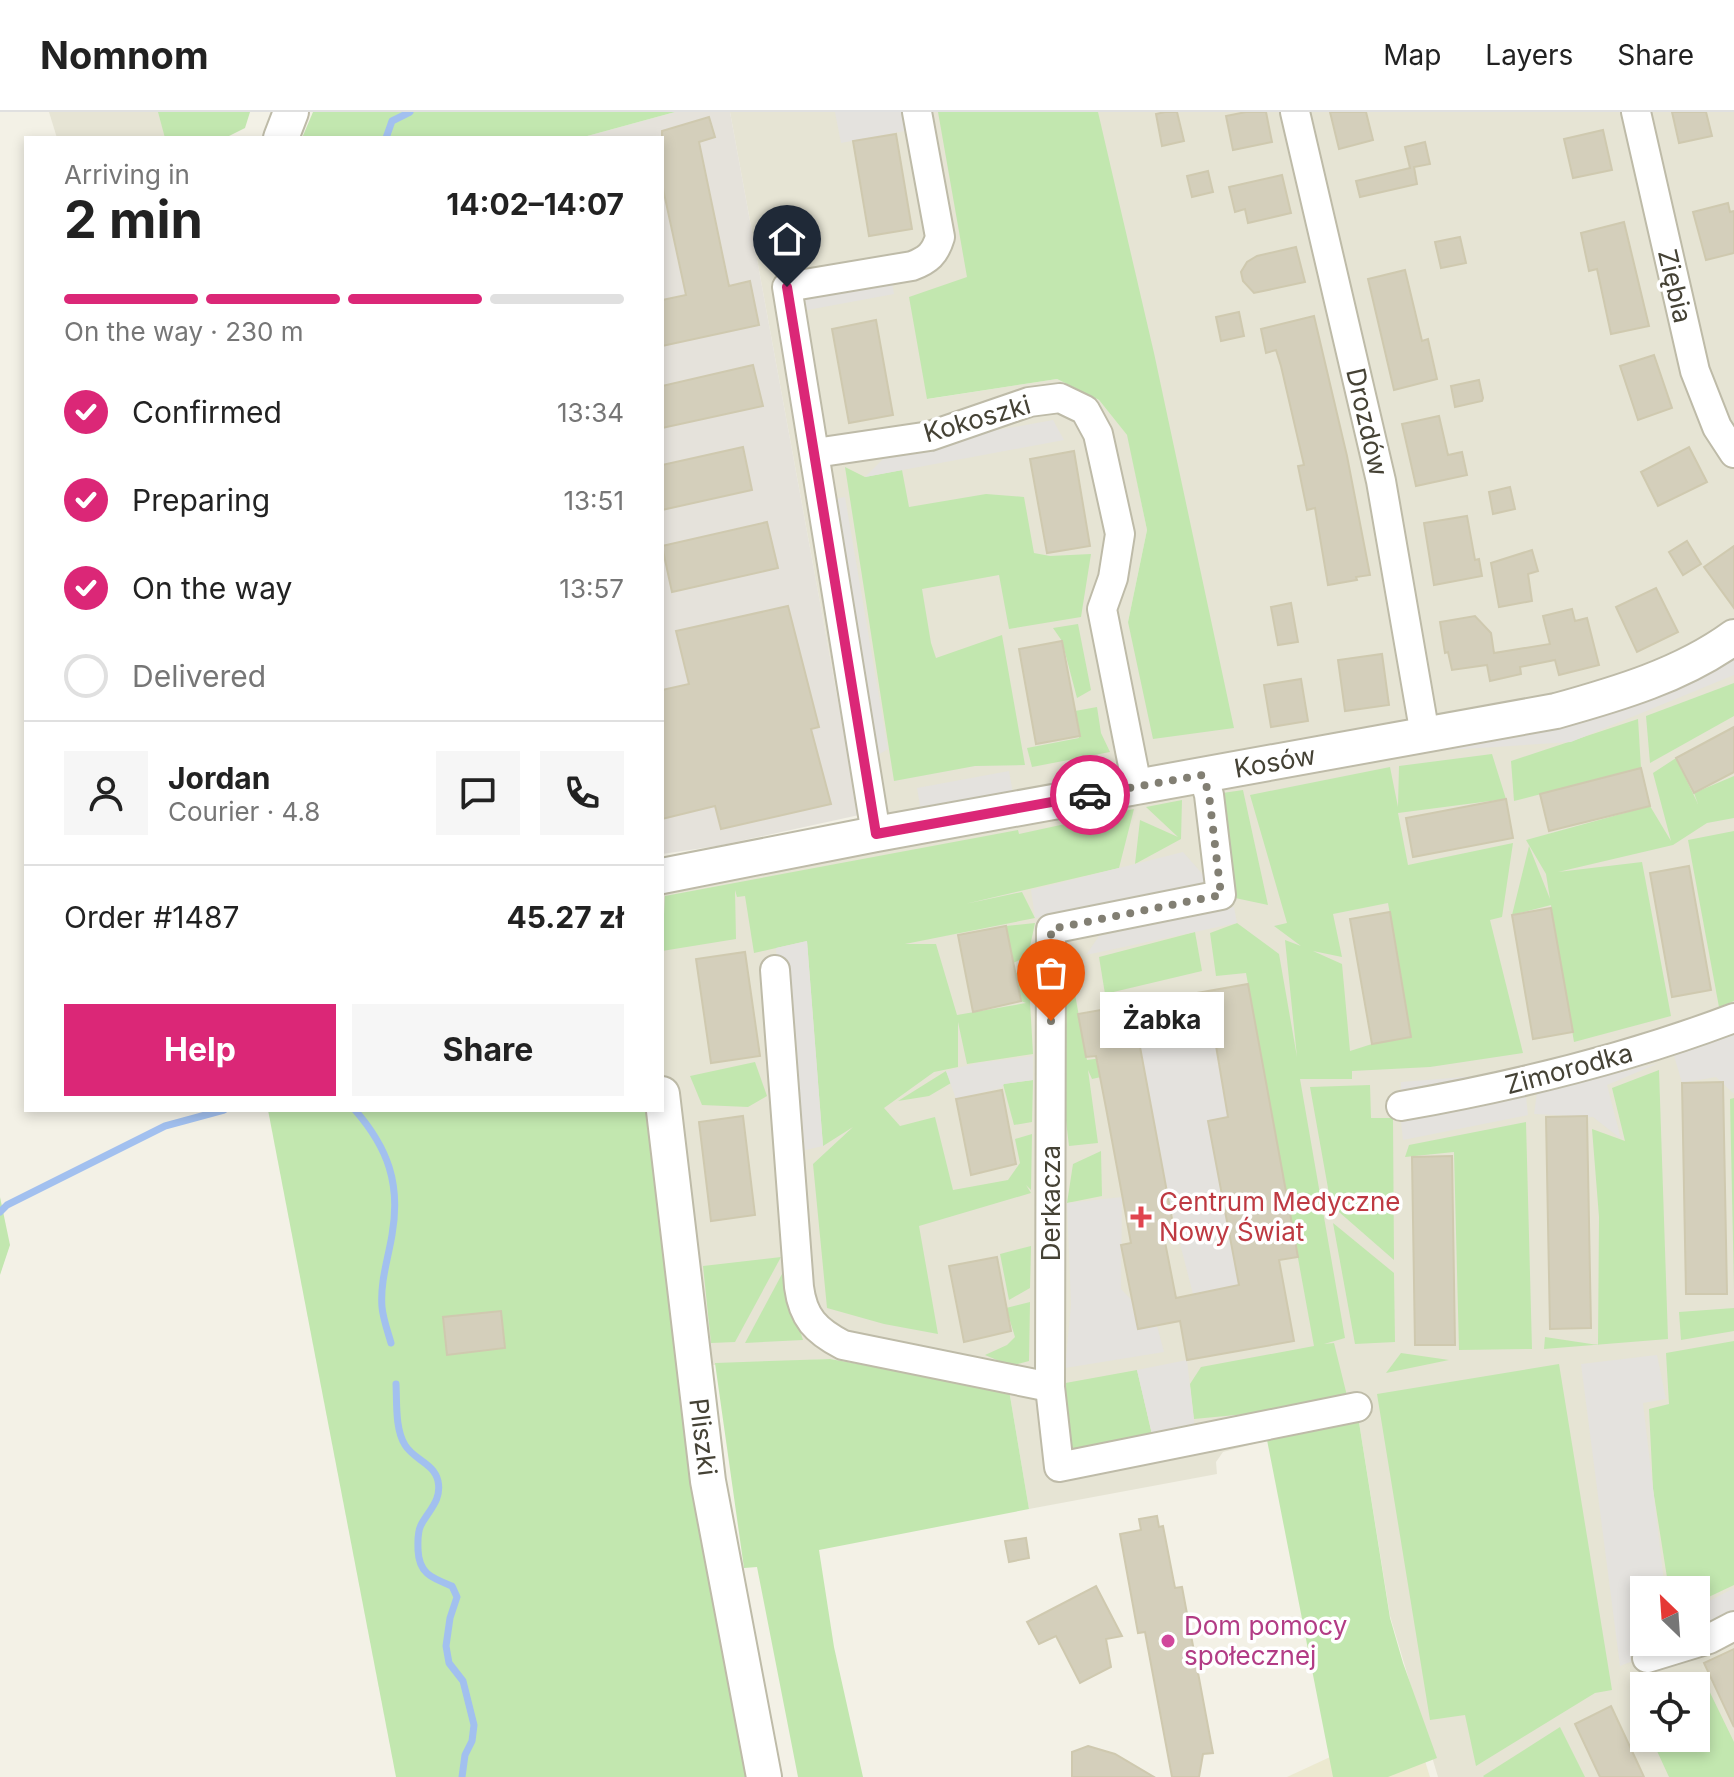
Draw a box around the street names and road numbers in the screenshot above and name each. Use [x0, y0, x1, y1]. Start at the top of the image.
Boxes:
street label: Ziębia [1652, 246, 1699, 326]
street label: Drozdów [1340, 365, 1395, 479]
street label: Kokoszki [920, 388, 1034, 449]
street label: Kosów [1232, 739, 1318, 784]
street label: Zimorodka [1502, 1037, 1636, 1100]
street label: Derkacza [1035, 1145, 1066, 1261]
street label: Pliszki [683, 1396, 724, 1477]

